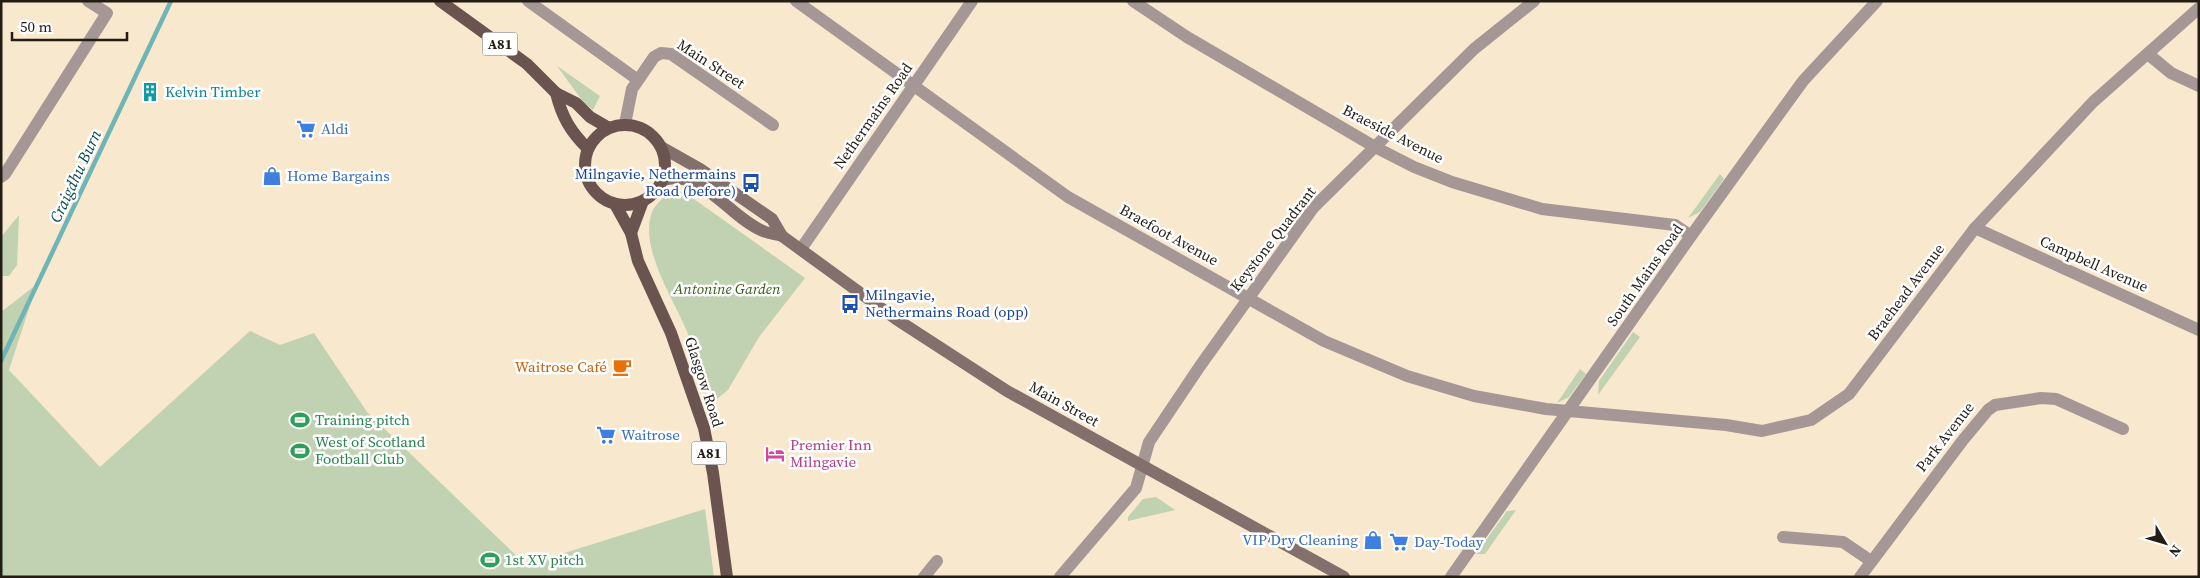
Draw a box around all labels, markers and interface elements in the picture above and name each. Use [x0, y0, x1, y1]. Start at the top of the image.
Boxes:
scale bar [12, 10, 128, 42]
text: 50 m [20, 16, 52, 37]
road number: A81 [482, 33, 518, 56]
street label: Main Street [673, 34, 749, 93]
street label: Nethermains Road [828, 58, 917, 173]
building icon: Kelvin Timber [139, 81, 161, 103]
place label: Kelvin Timber [165, 81, 261, 102]
street label: Braeside Avenue [1339, 99, 1448, 168]
supermarket icon: Aldi [295, 118, 317, 140]
place label: Aldi [321, 118, 348, 139]
water label: Craigdhu Burn [44, 126, 106, 226]
place label: Milngavie, Nethermains Road (before) [575, 163, 736, 201]
shop icon: Home Bargains [261, 165, 283, 187]
place label: Home Bargains [287, 165, 390, 186]
bus stop icon: Milngavie, Nethermains Road (before) [740, 172, 762, 194]
street label: Keystone Quadrant [1225, 182, 1320, 295]
street label: Braefoot Avenue [1116, 199, 1223, 271]
street label: South Mains Road [1601, 219, 1688, 330]
street label: Campbell Avenue [2037, 230, 2152, 297]
street label: Braehead Avenue [1862, 239, 1949, 344]
park label: Antonine Garden [673, 278, 781, 299]
place label: Milngavie, Nethermains Road (opp) [865, 284, 1029, 322]
bus stop icon: Milngavie, Nethermains Road (opp) [839, 293, 861, 315]
street label: Glasgow Road [680, 334, 729, 430]
place label: Waitrose Café [515, 356, 607, 377]
cafe icon: Waitrose Café [611, 356, 633, 378]
street label: Main Street [1026, 376, 1103, 431]
street label: Park Avenue [1911, 397, 1979, 476]
sports icon: Training pitch [289, 409, 311, 431]
place label: Training pitch [315, 409, 410, 430]
supermarket icon: Waitrose [595, 424, 617, 446]
place label: Waitrose [621, 424, 680, 445]
place label: West of Scotland Football Club [315, 431, 426, 469]
place label: Premier Inn Milngavie [790, 434, 872, 472]
sports icon: West of Scotland Football Club [289, 440, 311, 462]
road number: A81 [692, 442, 726, 464]
hotel icon: Premier Inn Milngavie [764, 443, 786, 465]
north arrow [2140, 518, 2190, 568]
place label: VIP Dry Cleaning [1242, 529, 1358, 550]
shop icon: VIP Dry Cleaning [1362, 529, 1384, 551]
supermarket icon: Day-Today [1388, 531, 1410, 553]
place label: Day-Today [1414, 531, 1484, 552]
text: N [2164, 541, 2186, 561]
sports icon: 1st XV pitch [479, 549, 501, 571]
place label: 1st XV pitch [505, 549, 584, 570]

